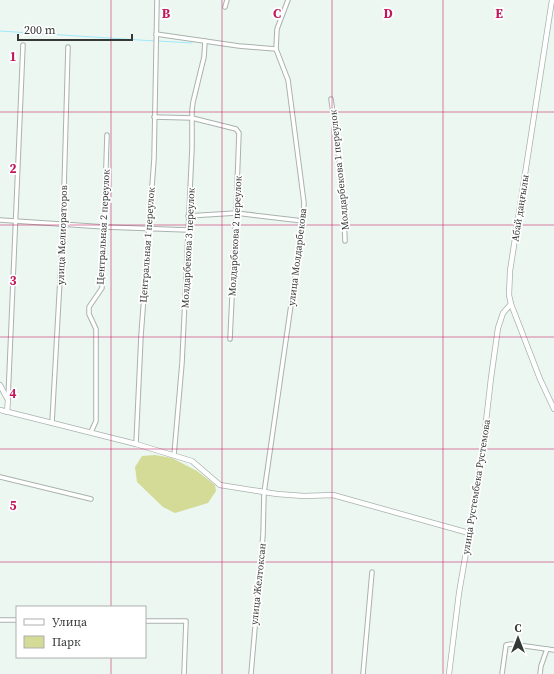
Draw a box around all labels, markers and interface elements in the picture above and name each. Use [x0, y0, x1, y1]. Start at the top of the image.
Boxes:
text: B [162, 5, 171, 22]
text: C [273, 5, 281, 22]
text: D [383, 5, 393, 22]
text: E [495, 5, 503, 22]
scale bar [18, 16, 132, 42]
text: 200 m [24, 22, 56, 38]
text: 1 [9, 48, 17, 65]
street label: Молдарбекова 1 переулок [326, 109, 352, 231]
text: 2 [9, 160, 17, 177]
street label: Центральная 2 переулок [93, 168, 113, 285]
street label: Абай даңғылы [508, 173, 532, 243]
street label: Молдарбекова 2 переулок [225, 175, 245, 297]
street label: улица Мелиораторов [54, 185, 70, 285]
street label: Центральная 1 переулок [136, 186, 158, 303]
street label: Молдарбекова 3 переулок [178, 187, 198, 309]
street label: улица Молдарбекова [285, 207, 310, 307]
text: 3 [9, 272, 17, 289]
text: 4 [9, 385, 17, 402]
street label: улица Рустембека Рустемова [459, 418, 493, 556]
text: 5 [9, 497, 17, 514]
street label: улица Желтоксан [247, 542, 269, 626]
legend [16, 606, 146, 658]
text: Улица [52, 614, 88, 630]
north arrow [498, 618, 538, 658]
text: С [515, 621, 522, 636]
text: Парк [52, 634, 81, 650]

